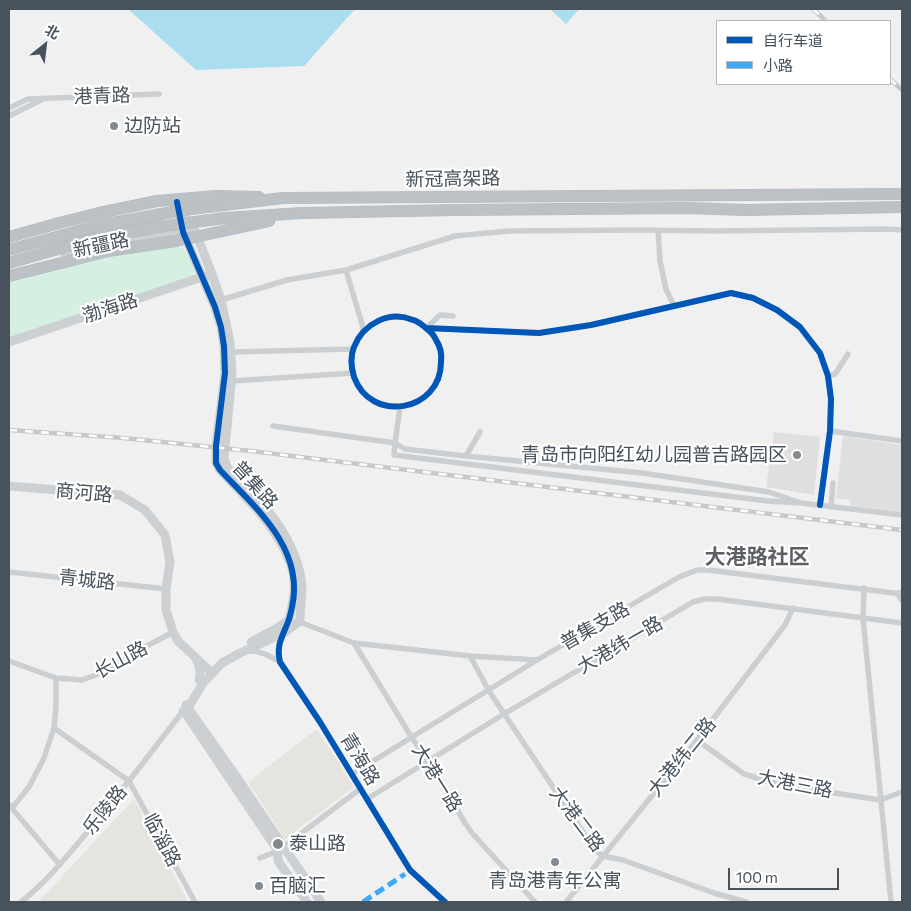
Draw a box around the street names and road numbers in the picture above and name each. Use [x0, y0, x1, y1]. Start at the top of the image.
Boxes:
street label: 港青路 [73, 84, 131, 108]
street label: 新冠高架路 [405, 167, 501, 191]
street label: 新疆路 [71, 228, 131, 262]
street label: 渤海路 [79, 288, 141, 328]
street label: 普集路 [227, 456, 283, 514]
street label: 商河路 [55, 479, 113, 507]
street label: 青城路 [57, 566, 117, 594]
street label: 普集支路 [556, 597, 634, 655]
street label: 大港纬一路 [573, 611, 667, 679]
street label: 长山路 [90, 637, 152, 683]
street label: 大港纬二路 [643, 713, 721, 801]
street label: 青海路 [336, 729, 384, 789]
street label: 大港一路 [407, 740, 467, 816]
street label: 大港三路 [756, 766, 834, 802]
street label: 乐陵路 [78, 781, 132, 839]
street label: 大港二路 [545, 782, 609, 856]
street label: 临淄路 [139, 809, 185, 871]

